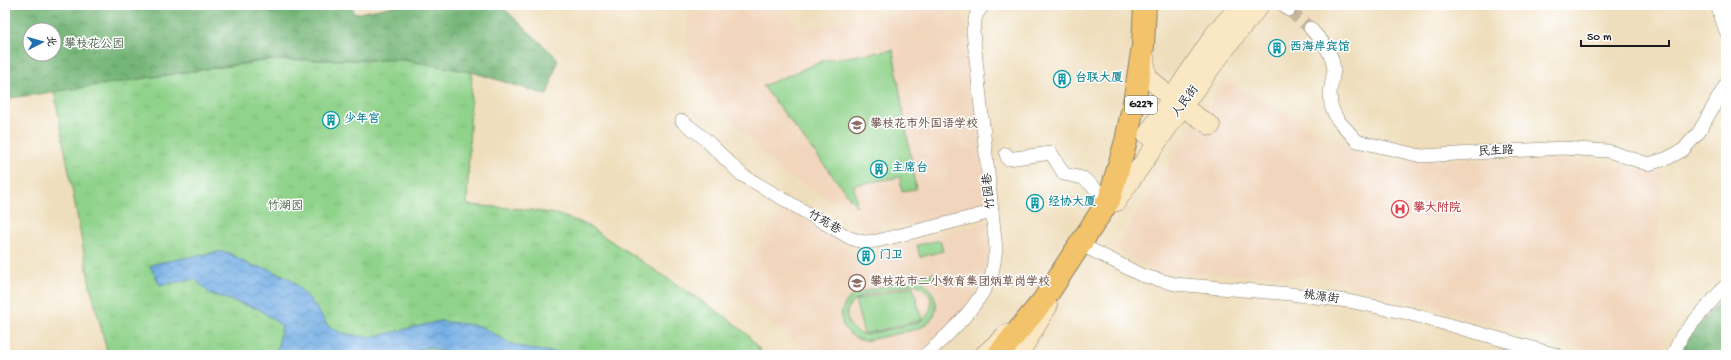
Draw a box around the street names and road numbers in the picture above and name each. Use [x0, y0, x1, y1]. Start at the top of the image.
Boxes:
street label: 人民街 [1169, 83, 1202, 121]
road number: G227 [1125, 96, 1157, 114]
street label: 民生路 [1478, 143, 1514, 160]
street label: 竹园巷 [980, 172, 999, 210]
street label: 竹苑巷 [805, 207, 844, 238]
street label: 桃源街 [1302, 287, 1340, 307]

